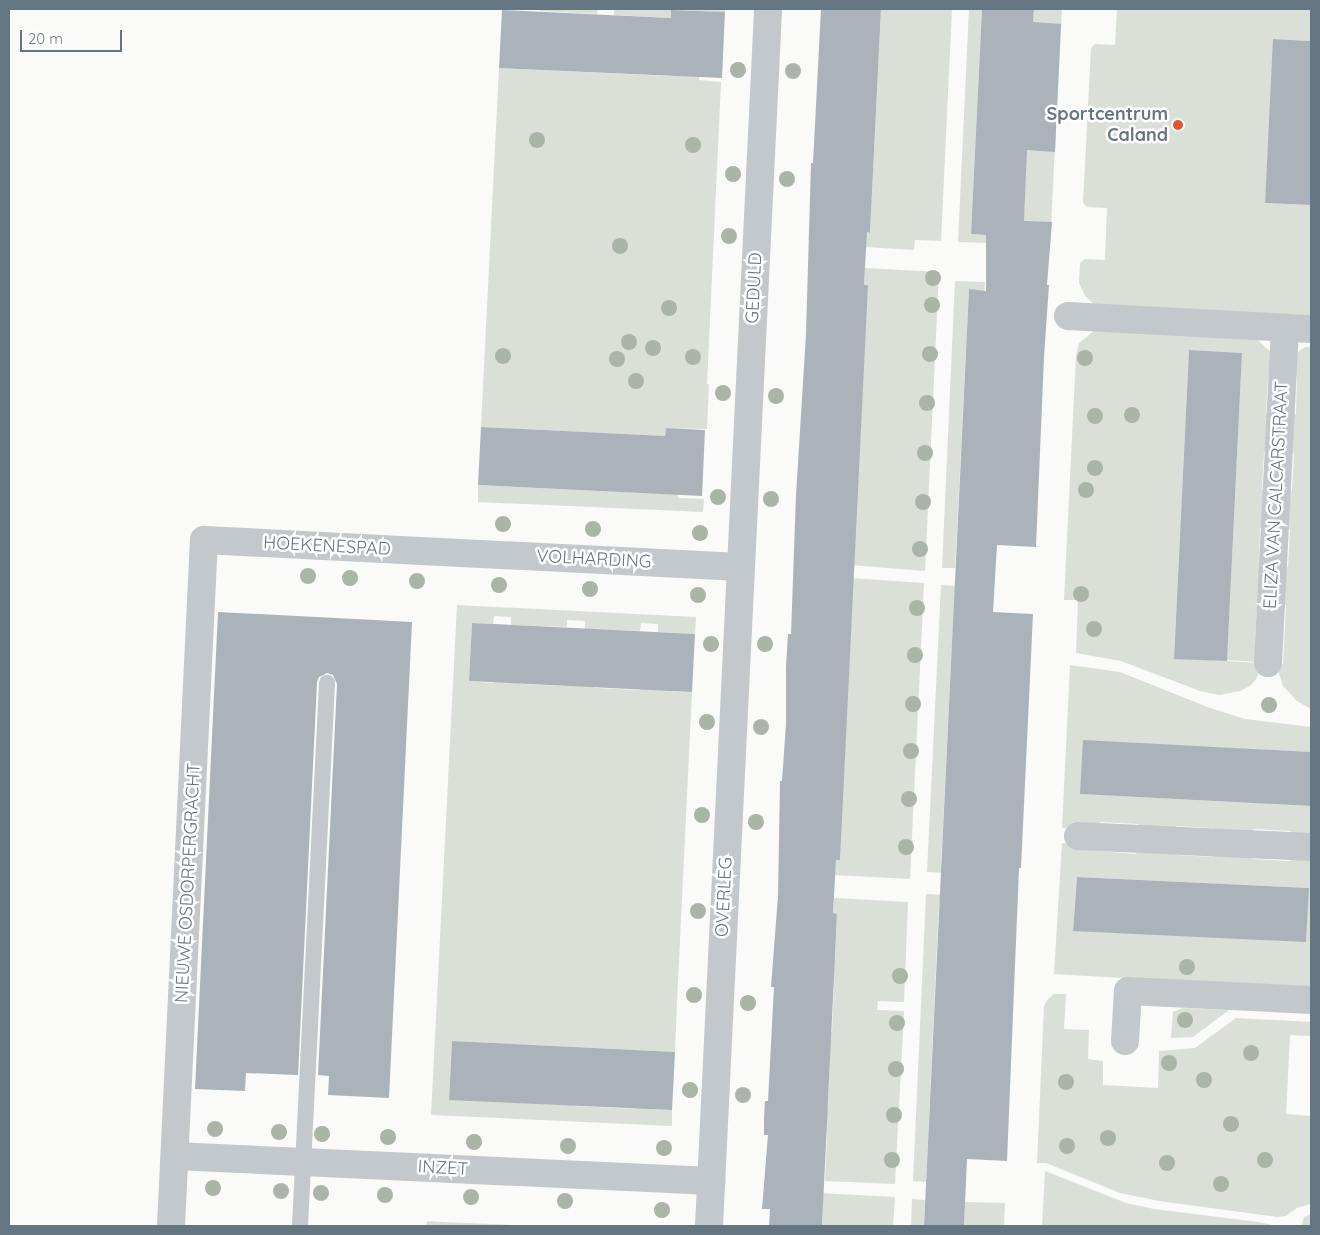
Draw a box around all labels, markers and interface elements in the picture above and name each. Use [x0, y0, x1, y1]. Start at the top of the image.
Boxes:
scale bar [22, 20, 125, 52]
text: 20 m [28, 29, 63, 48]
place label: Sportcentrum Caland [1047, 104, 1168, 146]
marker: Sportcentrum Caland [1172, 119, 1184, 131]
street label: GEDULD [741, 252, 767, 324]
street label: ELIZA VAN CALCARSTRAAT [1259, 381, 1293, 609]
street label: HOEKENESPAD [263, 532, 391, 560]
street label: VOLHARDING [536, 545, 652, 573]
street label: NIEUWE OSDORPERGRACHT [171, 762, 205, 1004]
street label: OVERLEG [711, 856, 737, 938]
street label: INZET [417, 1156, 469, 1180]

